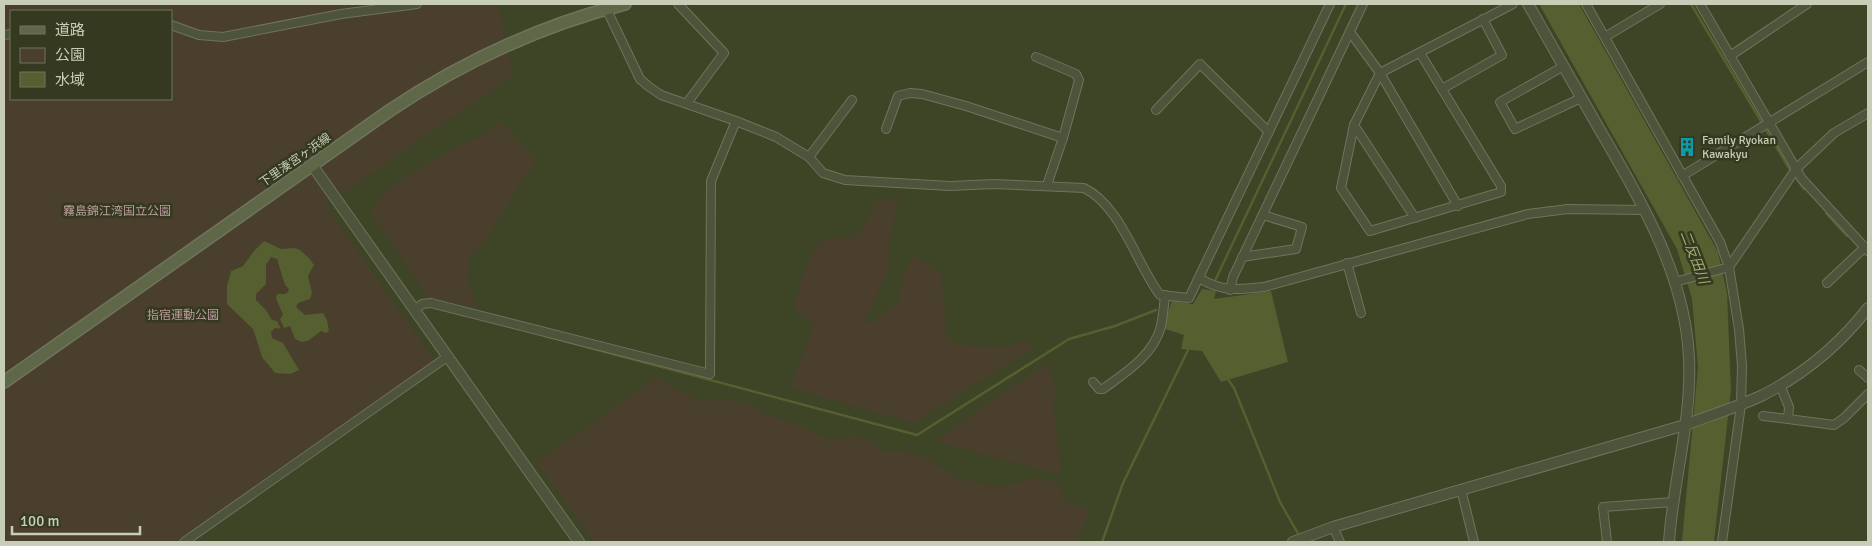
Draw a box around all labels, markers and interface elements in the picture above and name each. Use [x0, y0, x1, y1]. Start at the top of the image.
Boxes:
legend [10, 10, 172, 100]
text: 道路 [55, 21, 85, 39]
text: 公園 [55, 46, 85, 64]
text: 水域 [55, 71, 85, 89]
street label: 下里湊宮ヶ浜線 [257, 130, 334, 191]
place label: Family Ryokan Kawakyu [1702, 133, 1776, 162]
building icon: Family Ryokan Kawakyu [1676, 136, 1698, 158]
park label: 霧島錦江湾国立公園 [63, 204, 171, 219]
water label: 二反田川 [1677, 228, 1713, 288]
park label: 指宿運動公園 [147, 308, 219, 323]
scale bar [12, 504, 140, 536]
text: 100 m [20, 512, 60, 530]

